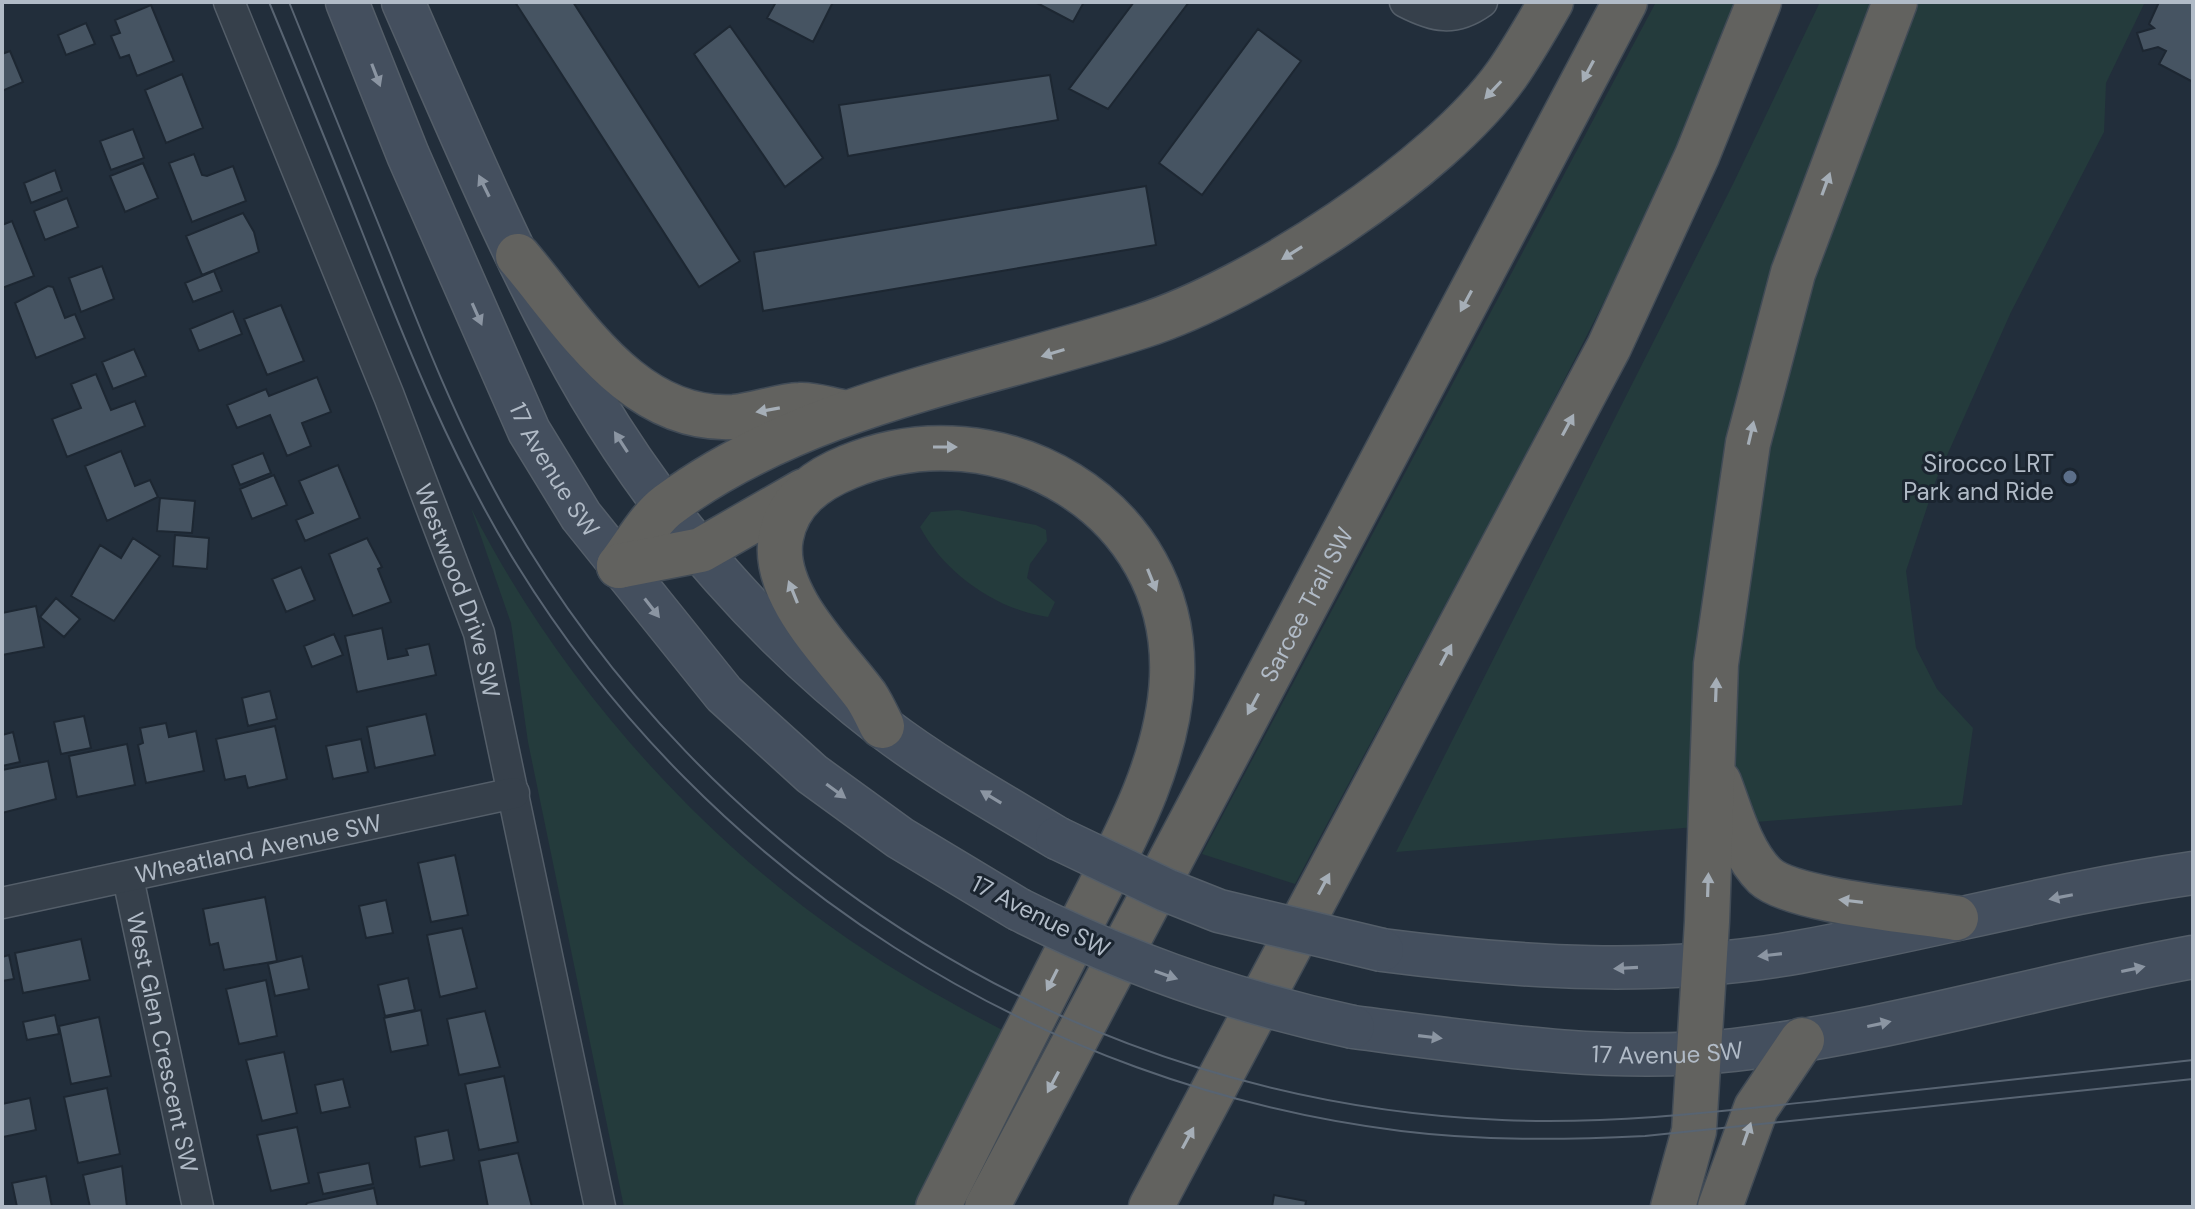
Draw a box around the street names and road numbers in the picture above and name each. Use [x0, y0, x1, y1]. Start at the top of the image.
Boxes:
street label: 17 Avenue SW [503, 397, 607, 543]
street label: Westwood Drive SW [408, 479, 508, 700]
street label: Sarcee Trail SW [1252, 521, 1360, 687]
street label: Wheatland Avenue SW [132, 806, 384, 890]
street label: 17 Avenue SW [967, 868, 1115, 964]
street label: West Glen Crescent SW [120, 909, 206, 1175]
street label: 17 Avenue SW [1591, 1034, 1745, 1070]

